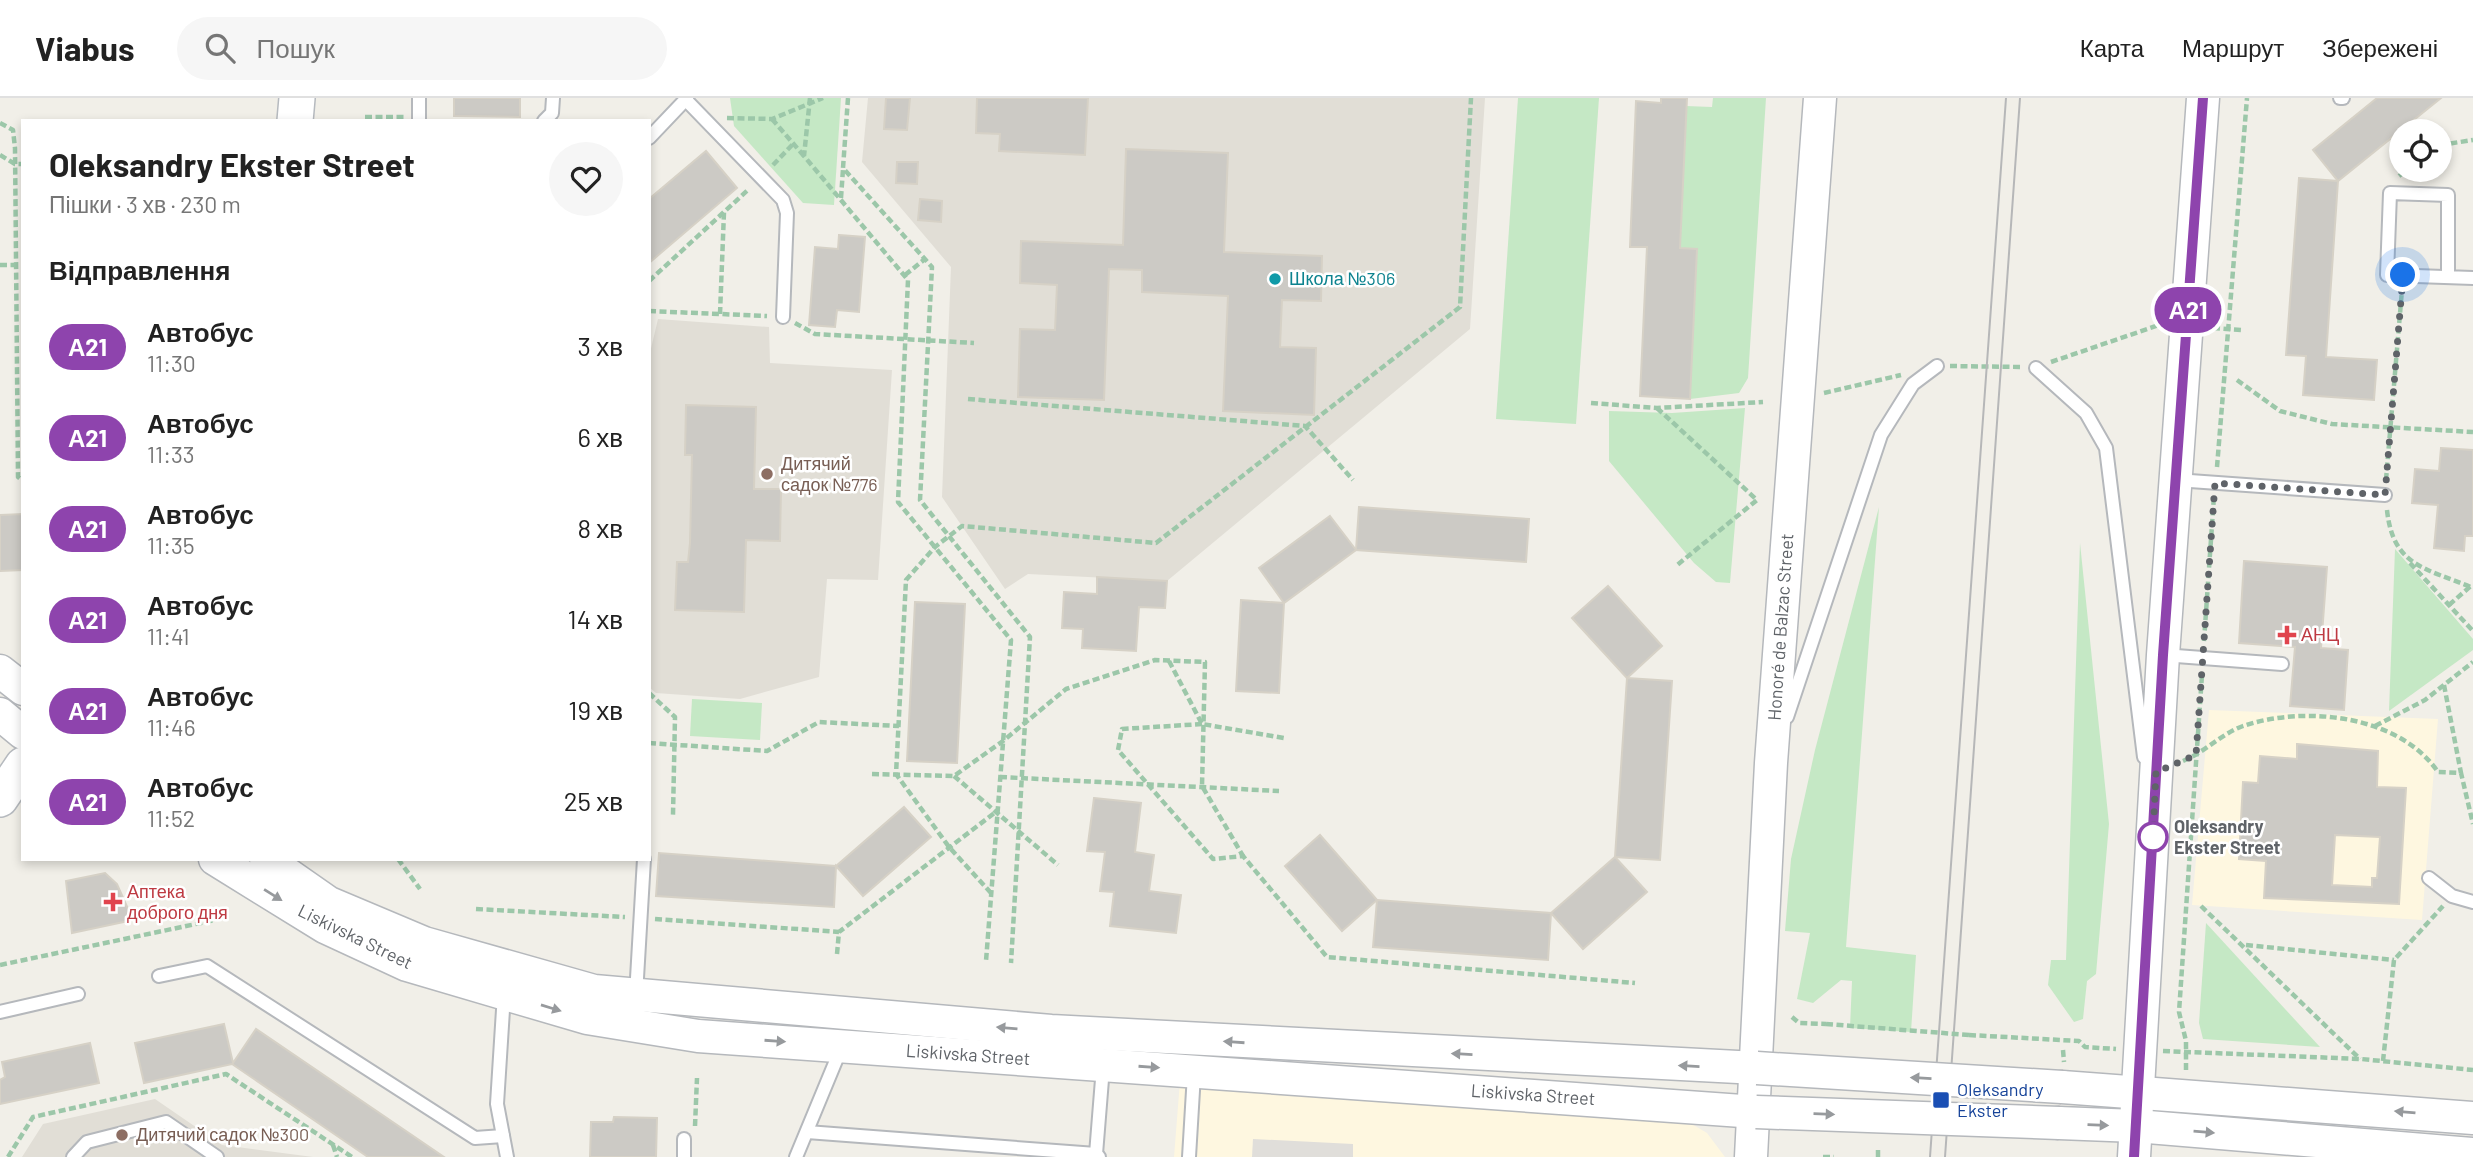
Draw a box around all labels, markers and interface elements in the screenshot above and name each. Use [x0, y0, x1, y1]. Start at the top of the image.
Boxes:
search box [177, 17, 667, 80]
text: Viabus [35, 28, 135, 68]
icon: search [201, 29, 239, 67]
text: Пошук [257, 32, 335, 63]
text: Карта [2080, 33, 2144, 62]
text: Маршрут [2182, 33, 2284, 62]
text: Збережені [2322, 33, 2438, 62]
map controls [2389, 119, 2452, 182]
button: locate [2389, 119, 2452, 182]
button: heart [549, 142, 623, 216]
text: Oleksandry Ekster Street [49, 144, 415, 184]
text: Пішки · 3 хв · 230 m [49, 190, 241, 218]
text: Відправлення [49, 254, 230, 285]
your location [2385, 257, 2420, 292]
place label: Школа №306 [1289, 267, 1395, 289]
marker: Школа №306 [1267, 271, 1283, 287]
line badge: А21 [2148, 287, 2228, 333]
text: А21 [2168, 295, 2208, 324]
text: Автобус [147, 316, 254, 347]
text: 3 хв [578, 330, 623, 361]
text: А21 [68, 332, 107, 361]
text: 11:30 [147, 349, 196, 377]
text: Автобус [147, 407, 254, 438]
text: 6 хв [578, 421, 623, 452]
text: А21 [68, 423, 107, 452]
text: 11:33 [147, 440, 195, 468]
place label: Дитячий садок №776 [781, 452, 878, 495]
marker: Дитячий садок №776 [759, 466, 775, 482]
text: Автобус [147, 498, 254, 529]
text: 8 хв [577, 512, 623, 543]
text: А21 [68, 514, 107, 543]
text: 11:35 [147, 531, 195, 559]
street label: Honoré de Balzac Street [1762, 533, 1798, 721]
text: Автобус [147, 589, 254, 620]
text: 14 хв [568, 603, 623, 634]
text: А21 [68, 605, 107, 634]
text: 11:41 [147, 622, 190, 650]
place label: АНЦ [2301, 623, 2339, 645]
marker: АНЦ [2279, 627, 2295, 643]
text: Автобус [147, 680, 254, 711]
text: 19 хв [568, 694, 623, 725]
text: А21 [68, 696, 107, 725]
text: 11:46 [147, 713, 195, 741]
text: Автобус [147, 771, 254, 802]
text: 25 хв [564, 785, 623, 816]
text: А21 [68, 787, 107, 816]
text: 11:52 [147, 804, 195, 832]
place label: Oleksandry Ekster Street [2174, 815, 2281, 858]
marker: Oleksandry Ekster Street [2138, 822, 2168, 852]
place label: Аптека доброго дня [127, 880, 228, 923]
one-way arrow [264, 889, 283, 901]
marker: Аптека доброго дня [105, 894, 121, 910]
street label: Liskivska Street [295, 899, 416, 973]
one-way arrow [540, 1003, 561, 1013]
one-way arrow [996, 1022, 1018, 1033]
one-way arrow [764, 1036, 786, 1047]
one-way arrow [1223, 1036, 1245, 1047]
street label: Liskivska Street [905, 1039, 1031, 1069]
one-way arrow [1450, 1048, 1472, 1059]
one-way arrow [1678, 1060, 1700, 1071]
one-way arrow [1138, 1062, 1160, 1073]
one-way arrow [1909, 1072, 1931, 1083]
place label: Oleksandry Ekster [1957, 1078, 2044, 1121]
street label: Liskivska Street [1470, 1079, 1596, 1109]
marker: Oleksandry Ekster [1931, 1090, 1951, 1110]
one-way arrow [2394, 1106, 2416, 1117]
one-way arrow [1813, 1109, 1835, 1120]
one-way arrow [2087, 1119, 2109, 1130]
place label: Дитячий садок №300 [136, 1123, 309, 1145]
marker: Дитячий садок №300 [114, 1127, 130, 1143]
one-way arrow [2194, 1127, 2216, 1138]

